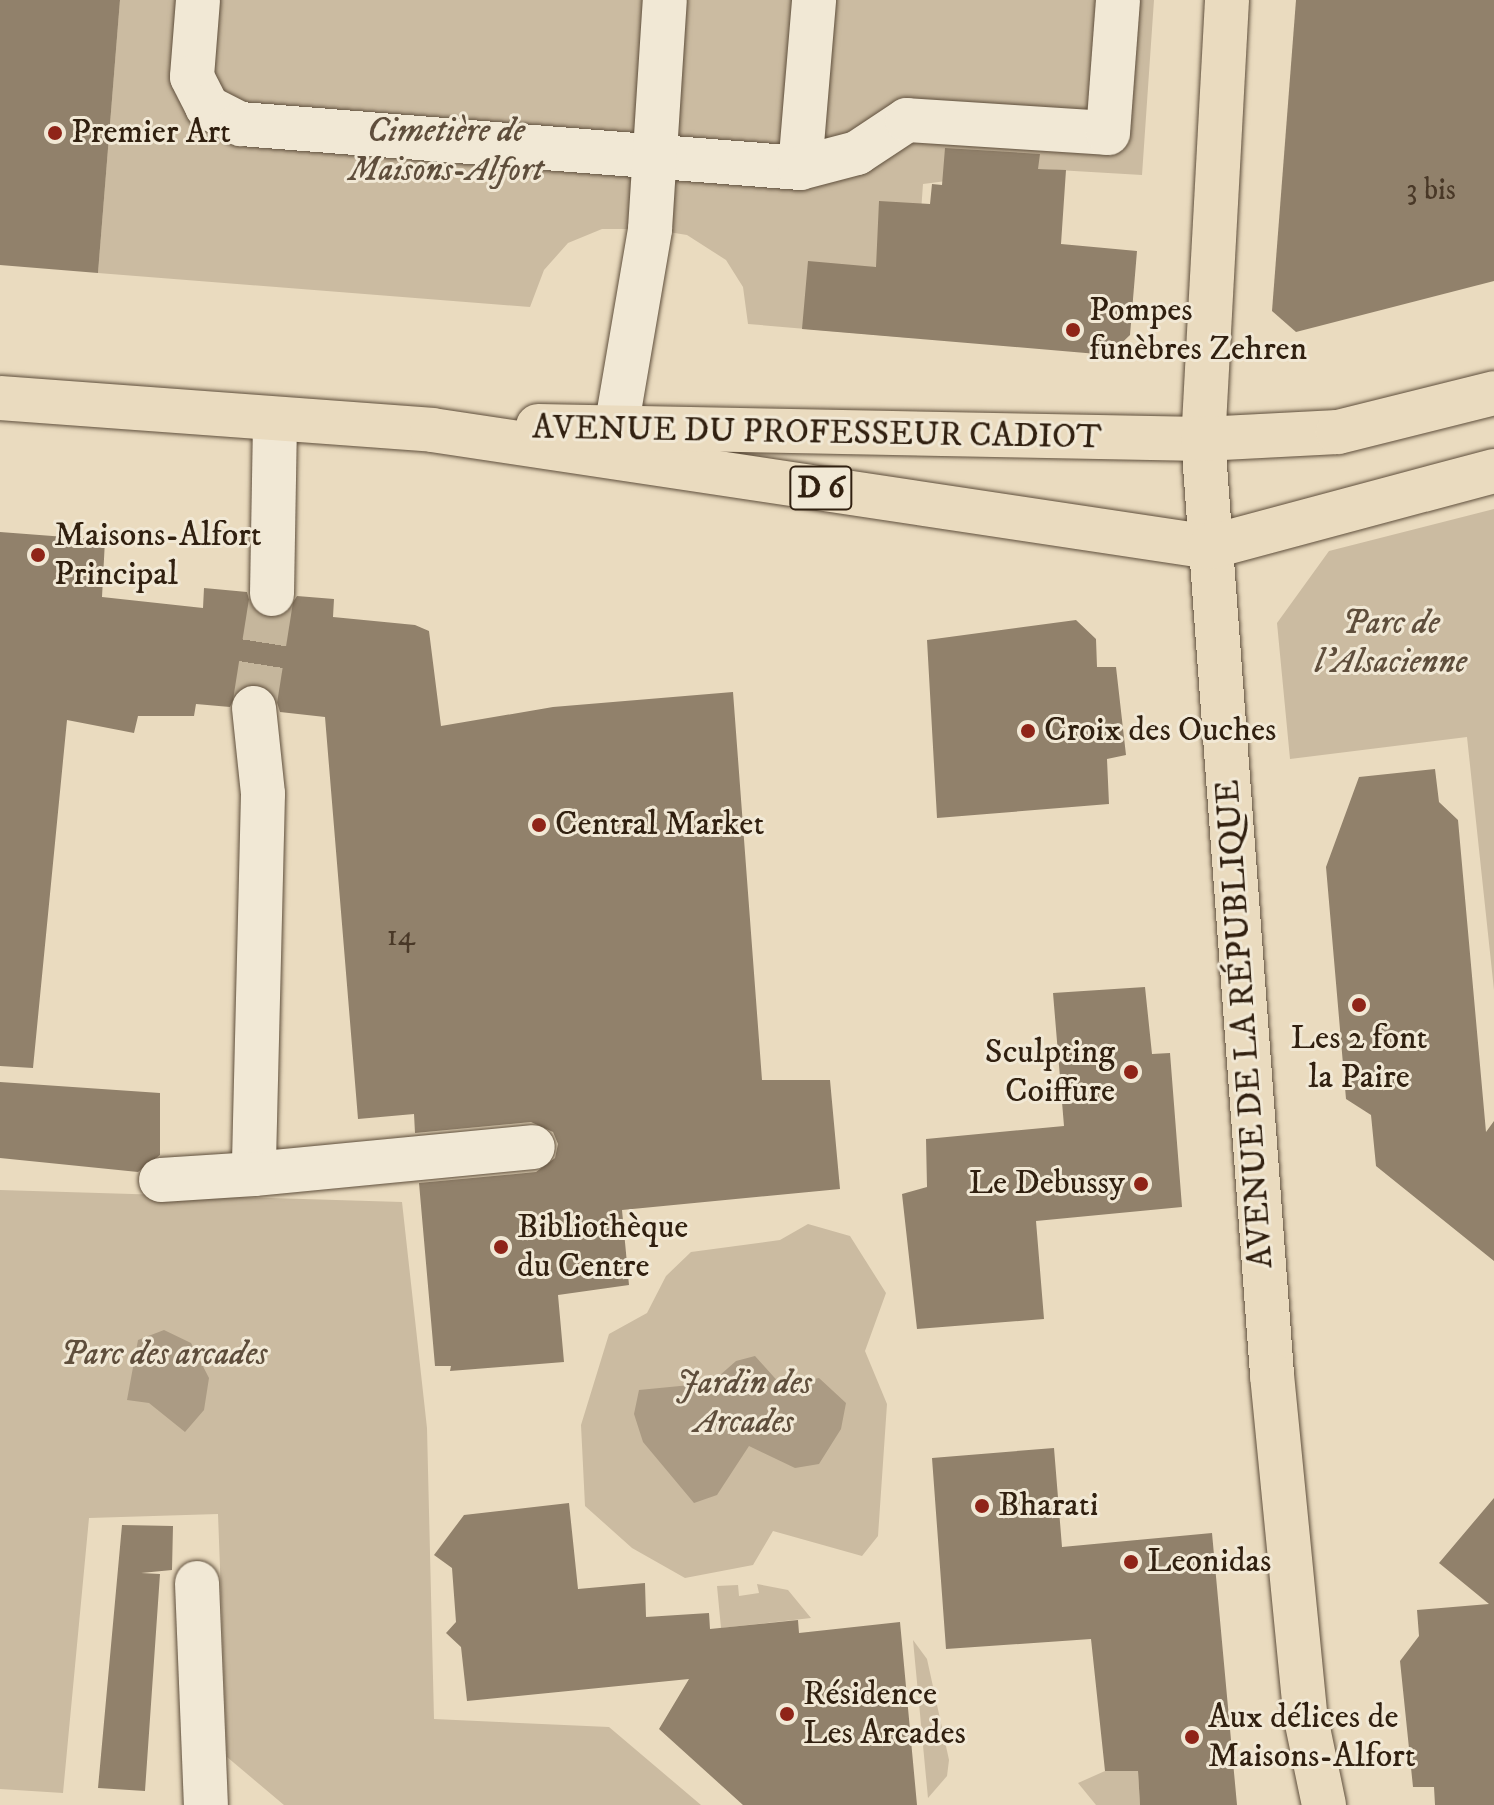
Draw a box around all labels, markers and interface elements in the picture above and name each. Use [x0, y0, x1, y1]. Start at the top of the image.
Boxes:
park label: Cimetière de Maisons-Alfort [349, 111, 543, 190]
place label: Premier Art [71, 113, 231, 153]
marker: Premier Art [46, 124, 64, 142]
house number: 3 bis [1406, 173, 1456, 209]
place label: Pompes funèbres Zehren [1089, 290, 1307, 370]
marker: Pompes funèbres Zehren [1064, 321, 1082, 339]
street label: AVENUE DU PROFESSEUR CADIOT [532, 408, 1102, 458]
road number: D 6 [789, 460, 853, 516]
place label: Maisons-Alfort Principal [54, 515, 262, 594]
marker: Maisons-Alfort Principal [29, 546, 47, 564]
park label: Parc de l'Alsacienne [1315, 603, 1467, 682]
place label: Croix des Ouches [1044, 711, 1276, 751]
marker: Croix des Ouches [1019, 722, 1037, 740]
street label: AVENUE DE LA RÉPUBLIQUE [1208, 778, 1282, 1270]
place label: Central Market [555, 805, 764, 845]
marker: Central Market [530, 816, 548, 834]
house number: 14 [387, 919, 415, 955]
marker: Les 2 font la Paire [1350, 996, 1368, 1014]
place label: Les 2 font la Paire [1291, 1018, 1427, 1098]
place label: Sculpting Coiffure [985, 1032, 1115, 1112]
marker: Sculpting Coiffure [1122, 1063, 1140, 1081]
place label: Le Debussy [969, 1164, 1125, 1204]
marker: Le Debussy [1132, 1175, 1150, 1193]
place label: Bibliothèque du Centre [517, 1207, 688, 1286]
marker: Bibliothèque du Centre [492, 1238, 510, 1256]
park label: Parc des arcades [61, 1335, 267, 1375]
park label: Jardin des Arcades [676, 1363, 812, 1442]
place label: Bharati [998, 1486, 1098, 1526]
marker: Bharati [973, 1497, 991, 1515]
place label: Leonidas [1147, 1542, 1271, 1582]
marker: Leonidas [1122, 1553, 1140, 1571]
place label: Résidence Les Arcades [803, 1674, 966, 1754]
place label: Aux délices de Maisons-Alfort [1208, 1697, 1416, 1776]
marker: Résidence Les Arcades [778, 1705, 796, 1723]
marker: Aux délices de Maisons-Alfort [1183, 1728, 1201, 1746]

